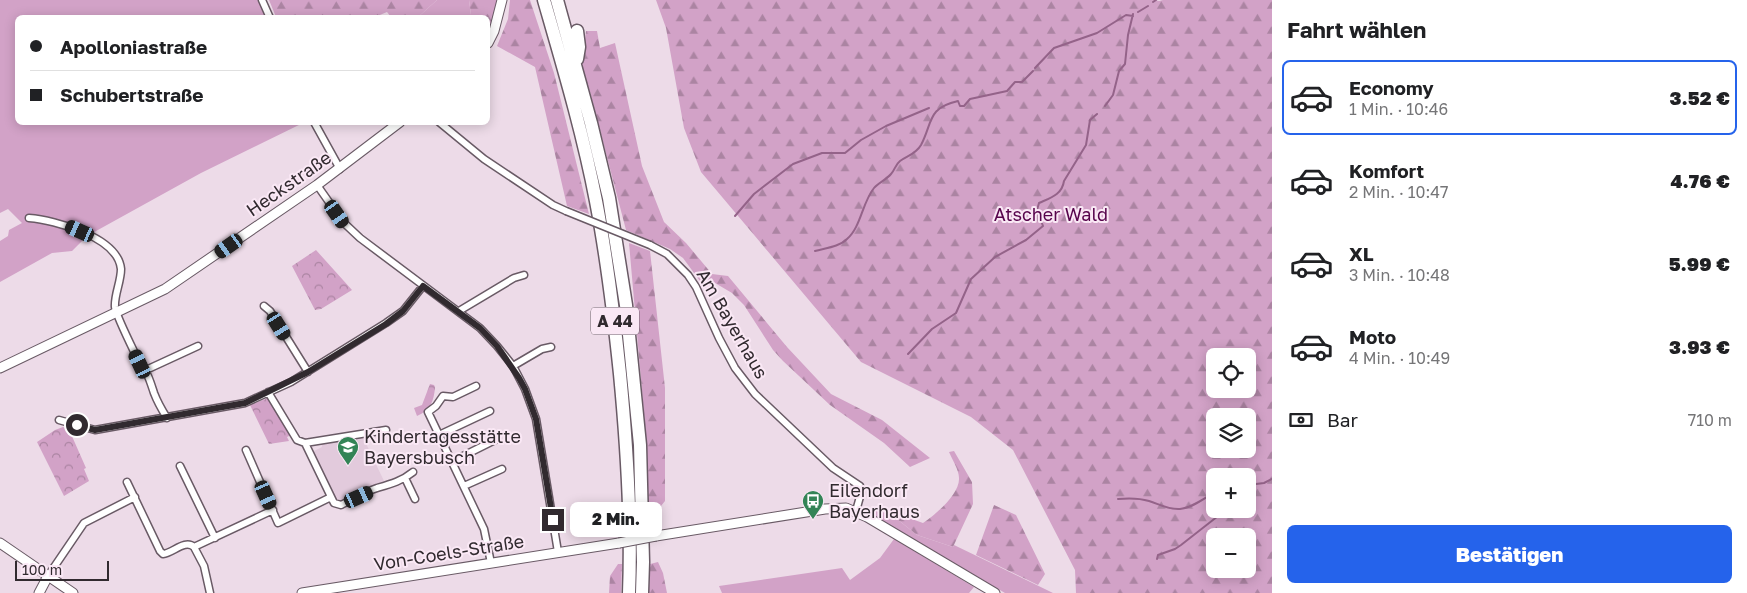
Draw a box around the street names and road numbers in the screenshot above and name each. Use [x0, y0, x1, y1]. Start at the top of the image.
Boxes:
street label: Heckstraße [242, 146, 335, 221]
street label: Am Bayerhaus [693, 265, 773, 382]
road number: A 44 [591, 308, 639, 334]
street label: Von-Coels-Straße [372, 529, 525, 575]

